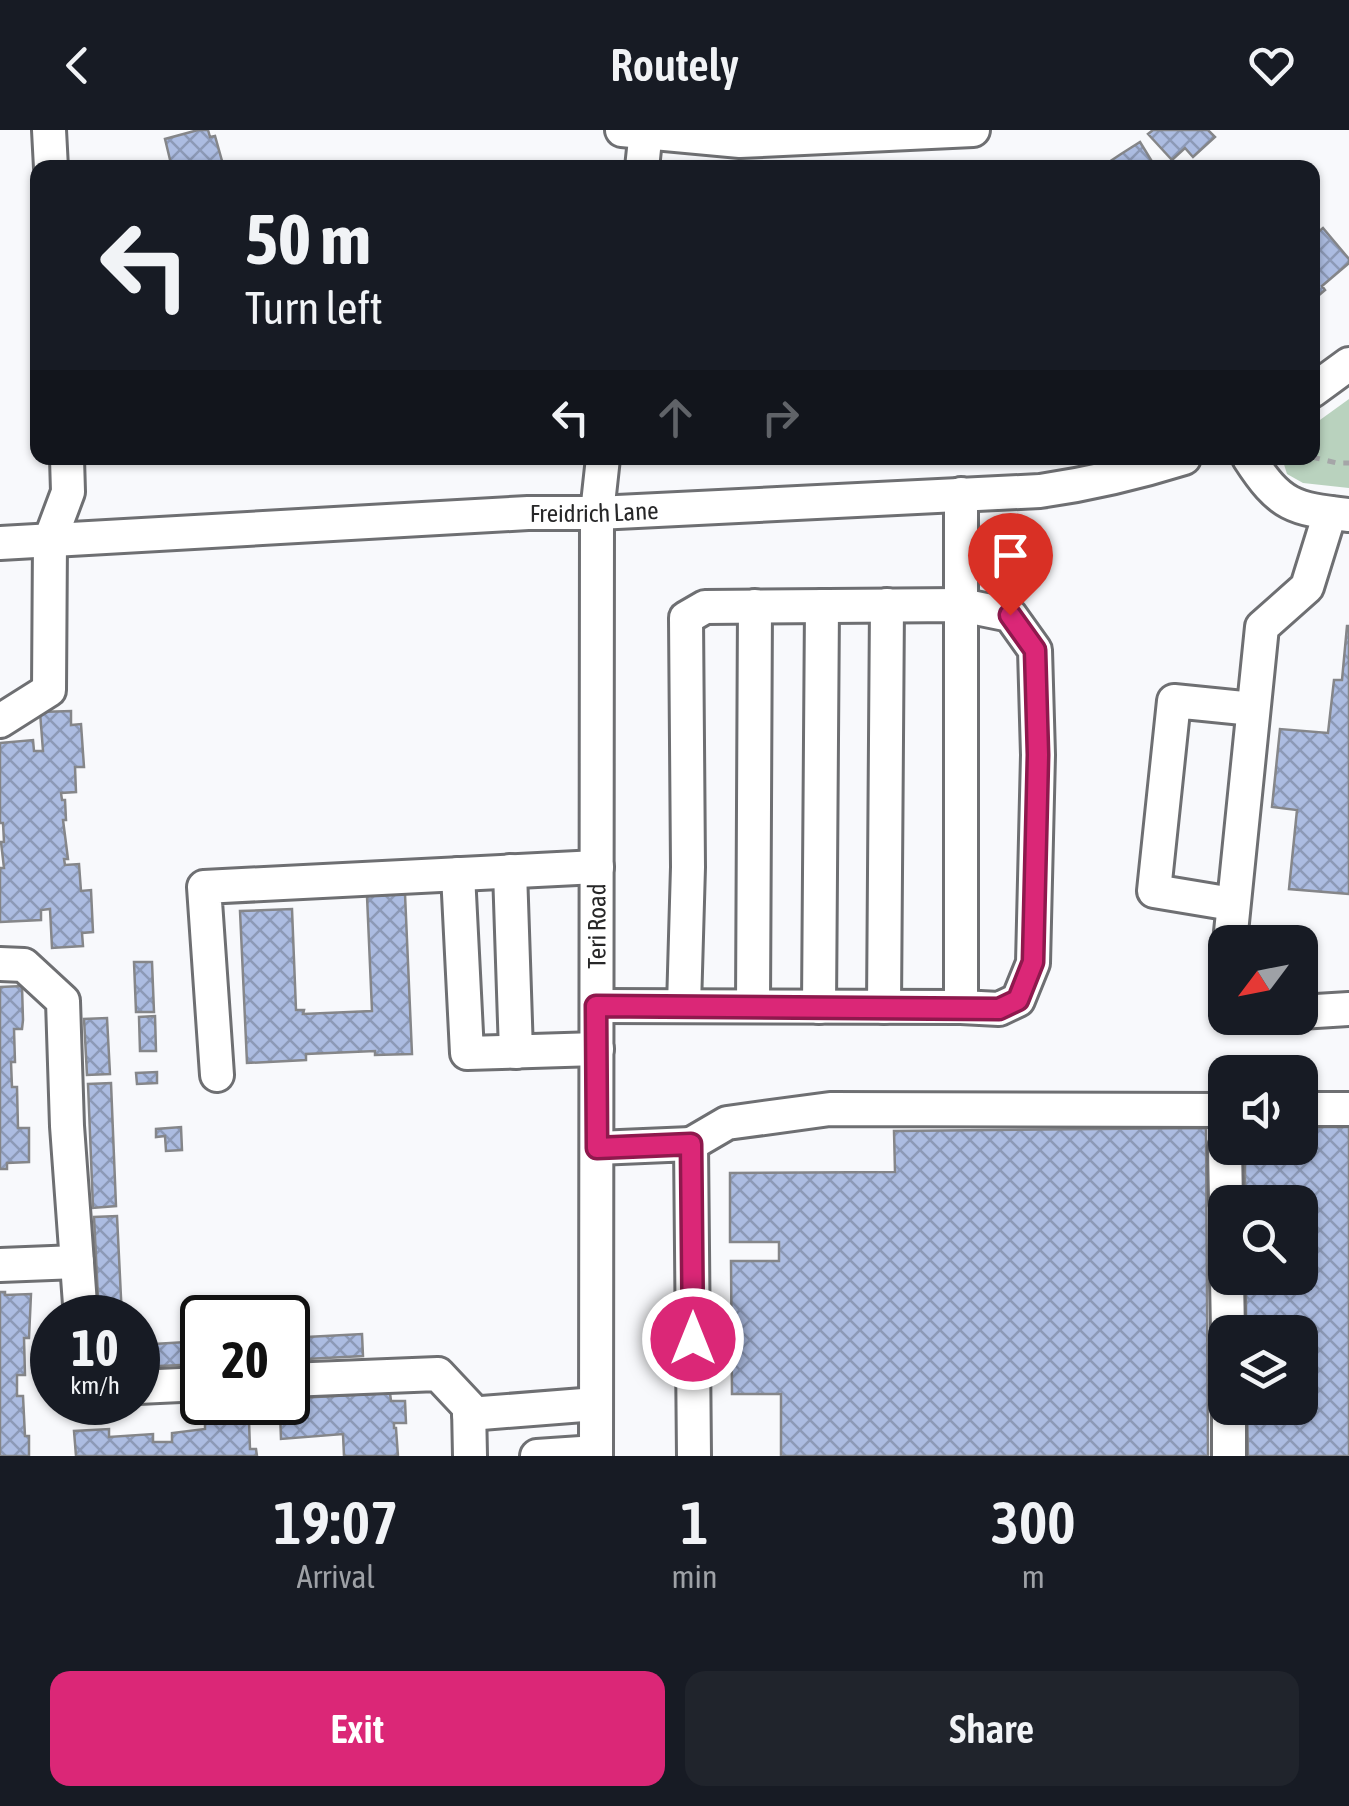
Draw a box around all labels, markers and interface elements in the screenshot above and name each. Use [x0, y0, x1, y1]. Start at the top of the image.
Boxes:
icon: back [50, 38, 105, 93]
icon: heart [1244, 38, 1299, 93]
text: Routely [610, 39, 739, 91]
text: 50 m [245, 199, 371, 279]
icon: left [80, 200, 210, 330]
text: Turn left [245, 282, 383, 334]
icon: left [543, 390, 598, 445]
icon: ahead [648, 390, 703, 445]
icon: right [753, 390, 808, 445]
street label: Freidrich Lane [530, 496, 659, 527]
pin [968, 513, 1053, 616]
icon: arrive [983, 528, 1038, 583]
street label: Teri Road [583, 883, 611, 969]
north arrow [1208, 925, 1318, 1035]
map controls [1208, 925, 1318, 1425]
button: sound [1208, 1055, 1318, 1165]
button: search [1208, 1185, 1318, 1295]
position arrow [641, 1287, 745, 1391]
speed limit sign: 20 [180, 1295, 310, 1425]
button: layers [1208, 1315, 1318, 1425]
text: 10 [71, 1319, 118, 1377]
text: km/h [70, 1371, 120, 1399]
text: 19:07 [273, 1488, 398, 1557]
text: 1 [680, 1488, 709, 1557]
text: 300 [991, 1488, 1076, 1557]
text: Arrival [297, 1558, 375, 1595]
text: min [672, 1558, 717, 1595]
text: m [1022, 1558, 1045, 1595]
button: Exit [50, 1671, 665, 1786]
button: Share [685, 1671, 1299, 1786]

